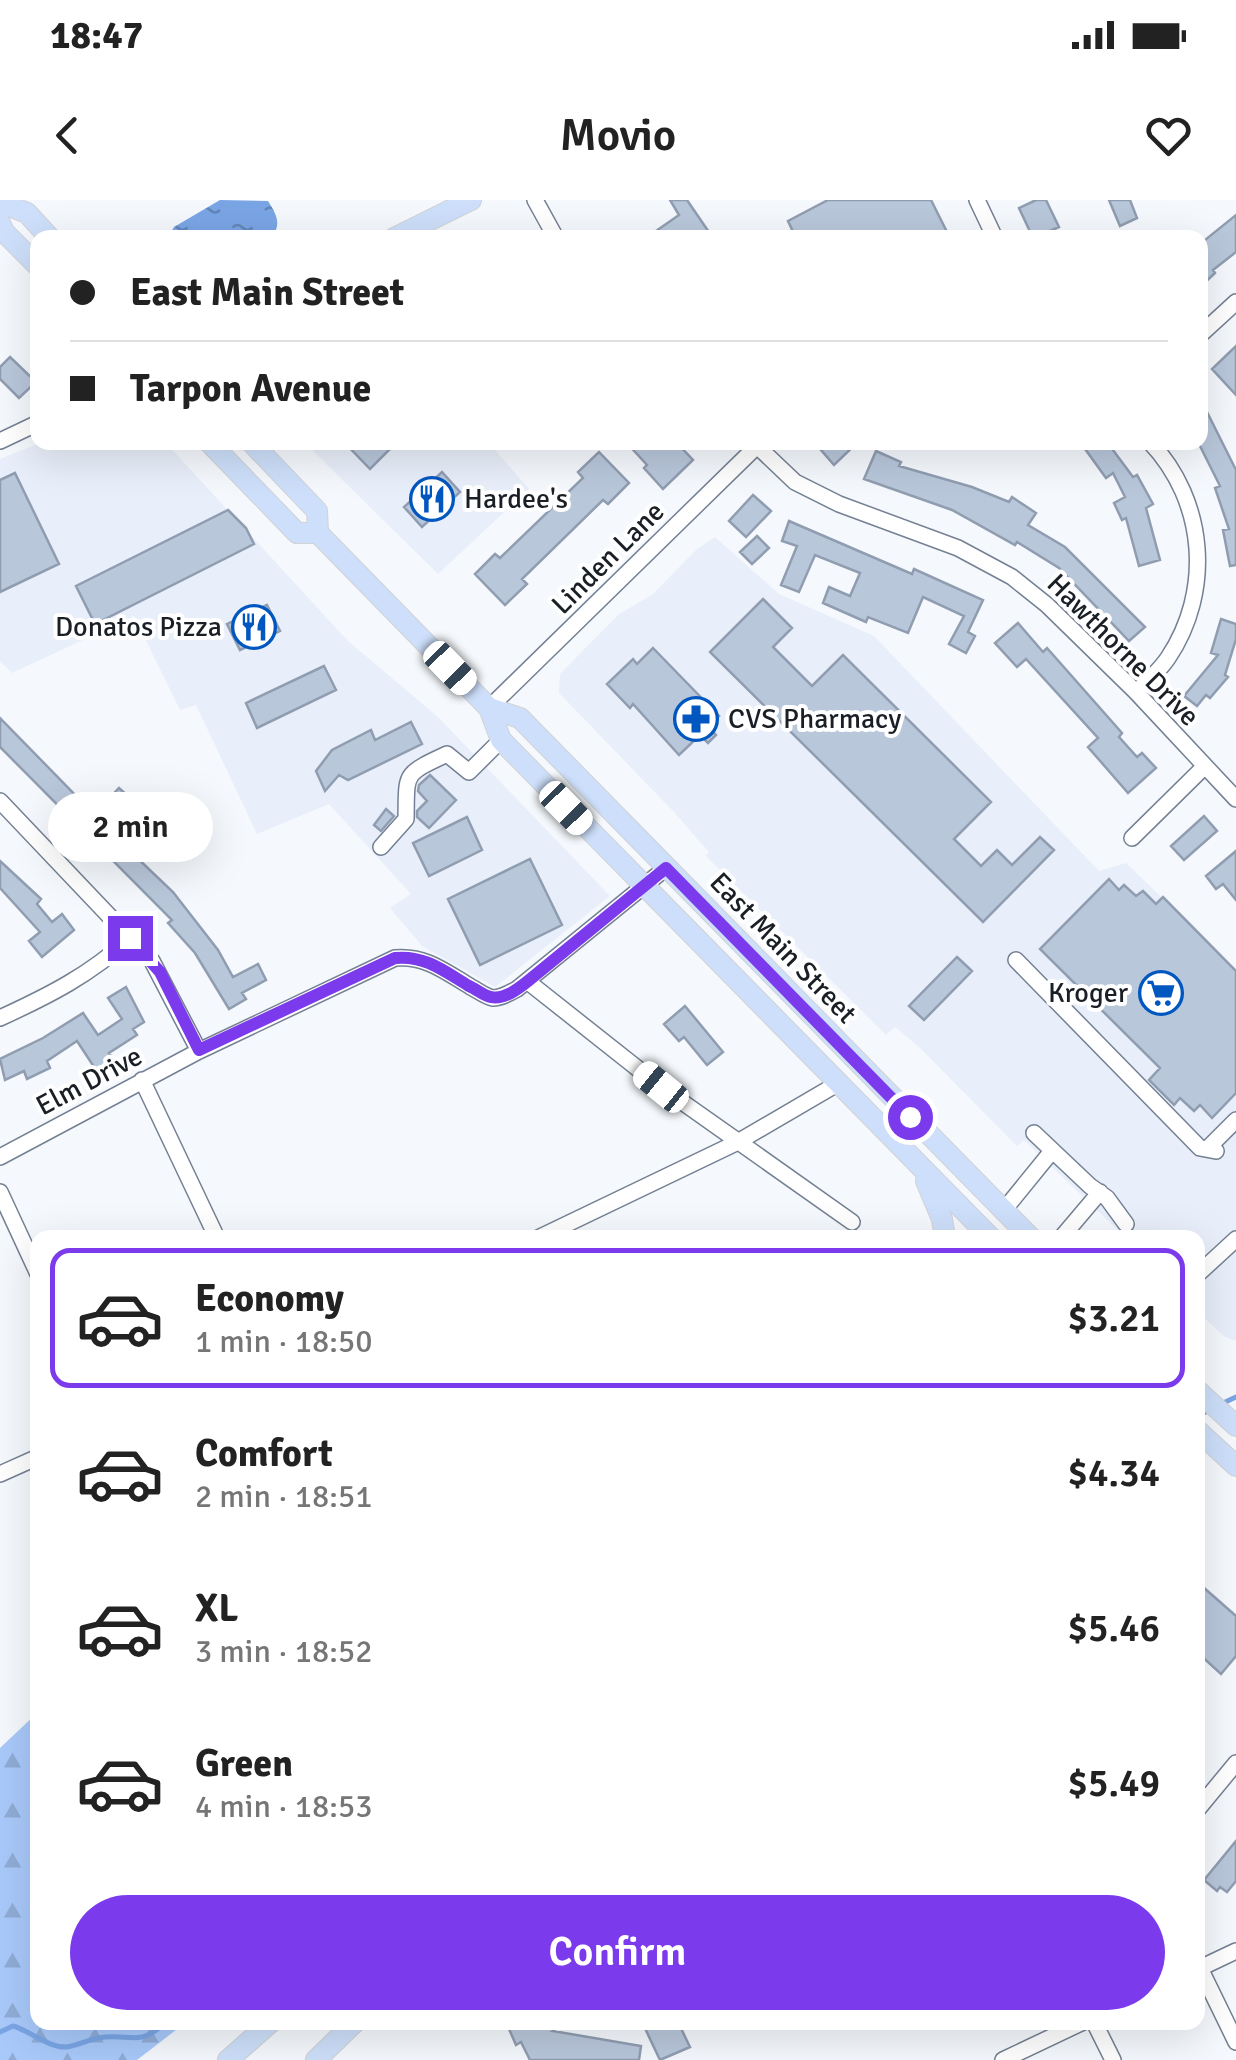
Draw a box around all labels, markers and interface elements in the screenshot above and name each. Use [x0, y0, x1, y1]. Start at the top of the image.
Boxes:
text: 18:47 [50, 12, 143, 59]
icon: back [40, 108, 95, 163]
text: Movio [560, 108, 676, 163]
icon: heart [1141, 108, 1196, 163]
text: East Main Street [130, 269, 404, 316]
text: Tarpon Avenue [130, 365, 371, 412]
restaurant icon: Hardee's [409, 476, 455, 522]
place label: Hardee's [464, 482, 568, 516]
street label: Linden Lane [545, 495, 671, 621]
street label: Hawthorne Drive [1040, 567, 1206, 733]
restaurant icon: Donatos Pizza [231, 604, 277, 650]
place label: Donatos Pizza [55, 610, 222, 644]
car [418, 636, 482, 700]
pharmacy icon: CVS Pharmacy [673, 696, 719, 742]
place label: CVS Pharmacy [728, 702, 901, 736]
car [534, 776, 598, 840]
callout: 2 min [48, 793, 212, 863]
text: 2 min [92, 807, 169, 846]
street label: East Main Street [702, 865, 864, 1031]
route end [108, 916, 153, 961]
supermarket icon: Kroger [1138, 970, 1184, 1016]
place label: Kroger [1048, 976, 1129, 1010]
street label: Elm Drive [30, 1039, 148, 1123]
car [628, 1056, 694, 1118]
route start [888, 1095, 933, 1140]
icon: car [75, 1273, 165, 1363]
text: Economy [195, 1275, 344, 1322]
text: $3.21 [1067, 1295, 1160, 1342]
text: 1 min · 18:50 [195, 1322, 373, 1361]
icon: car [75, 1428, 165, 1518]
text: Comfort [195, 1430, 333, 1477]
text: $4.34 [1067, 1450, 1160, 1497]
text: 2 min · 18:51 [195, 1477, 373, 1516]
icon: car [75, 1583, 165, 1673]
text: XL [195, 1585, 238, 1632]
text: $5.46 [1067, 1605, 1160, 1652]
text: 3 min · 18:52 [195, 1632, 373, 1671]
icon: car [75, 1738, 165, 1828]
text: Green [195, 1740, 293, 1787]
text: $5.49 [1067, 1760, 1160, 1807]
text: 4 min · 18:53 [195, 1787, 373, 1826]
button: Confirm [70, 1895, 1165, 2010]

